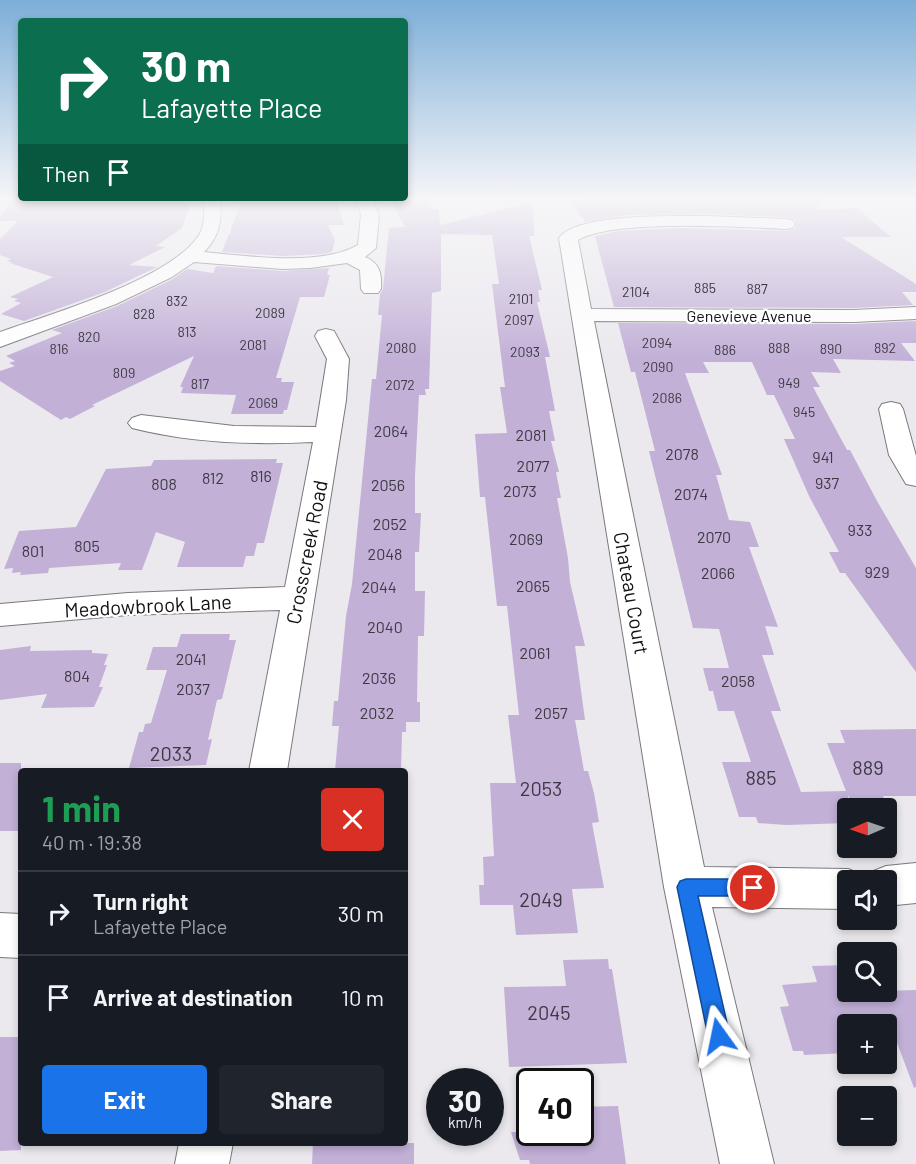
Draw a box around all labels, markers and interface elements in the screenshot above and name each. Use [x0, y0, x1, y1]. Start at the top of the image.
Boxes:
text: 30 m [141, 40, 231, 90]
icon: right [42, 42, 120, 120]
text: Lafayette Place [141, 91, 322, 123]
icon: arrive [102, 156, 135, 189]
text: Then [42, 160, 90, 186]
house number: 885 [694, 279, 716, 296]
house number: 887 [746, 280, 768, 297]
house number: 2104 [622, 283, 650, 300]
house number: 2101 [509, 290, 533, 307]
house number: 832 [166, 292, 188, 309]
house number: 2089 [255, 304, 285, 321]
house number: 828 [133, 305, 155, 322]
street label: Genevieve Avenue [686, 306, 812, 325]
house number: 2097 [504, 311, 534, 328]
house number: 813 [177, 323, 197, 340]
house number: 820 [78, 328, 100, 345]
house number: 2094 [642, 334, 672, 351]
house number: 2081 [239, 336, 267, 353]
house number: 2080 [386, 339, 416, 356]
house number: 888 [768, 339, 790, 356]
house number: 892 [874, 339, 896, 356]
house number: 816 [49, 340, 69, 357]
house number: 890 [820, 340, 842, 357]
house number: 886 [714, 341, 736, 358]
house number: 2093 [510, 343, 540, 360]
house number: 2090 [643, 358, 673, 375]
house number: 809 [113, 364, 135, 381]
house number: 949 [778, 374, 800, 391]
house number: 817 [191, 375, 210, 392]
house number: 2072 [385, 376, 415, 393]
house number: 2086 [652, 389, 682, 406]
house number: 2069 [248, 394, 278, 411]
house number: 945 [793, 403, 815, 420]
house number: 2064 [374, 421, 408, 440]
house number: 2081 [515, 425, 547, 444]
house number: 2078 [665, 444, 699, 463]
house number: 941 [812, 447, 834, 466]
house number: 2077 [517, 456, 550, 475]
house number: 816 [250, 466, 272, 485]
house number: 812 [202, 468, 224, 487]
house number: 937 [815, 473, 839, 492]
house number: 808 [151, 474, 177, 493]
house number: 2056 [371, 475, 405, 494]
street label: Crosscreek Road [280, 478, 332, 626]
house number: 2073 [503, 481, 537, 500]
house number: 2074 [674, 484, 708, 503]
house number: 2052 [373, 514, 407, 533]
house number: 933 [848, 520, 872, 539]
house number: 2070 [697, 527, 731, 546]
house number: 2069 [509, 529, 543, 548]
street label: Chateau Court [609, 530, 655, 656]
house number: 805 [74, 536, 100, 555]
house number: 801 [22, 541, 44, 560]
house number: 2048 [368, 544, 402, 563]
house number: 929 [864, 562, 890, 581]
house number: 2066 [701, 563, 735, 582]
house number: 2065 [516, 576, 550, 595]
house number: 2044 [361, 577, 397, 596]
street label: Meadowbrook Lane [64, 589, 232, 621]
house number: 2040 [367, 617, 403, 636]
house number: 2061 [519, 643, 551, 662]
house number: 2041 [176, 649, 206, 668]
house number: 804 [64, 666, 90, 685]
house number: 2036 [362, 668, 396, 687]
house number: 2058 [721, 671, 755, 690]
house number: 2037 [176, 679, 210, 698]
house number: 2032 [360, 703, 394, 722]
house number: 2057 [534, 703, 568, 722]
house number: 2033 [150, 741, 192, 765]
house number: 889 [852, 755, 884, 779]
house number: 885 [745, 765, 777, 789]
house number: 2053 [520, 776, 562, 800]
text: 1 min [42, 786, 121, 829]
button: close [321, 788, 384, 851]
north arrow [837, 798, 897, 858]
map controls [837, 798, 897, 1146]
text: 40 m · 19:38 [42, 830, 142, 854]
pin [727, 862, 778, 913]
button: sound [837, 870, 897, 930]
icon: arrive [736, 871, 769, 904]
house number: 2049 [519, 887, 563, 911]
text: Turn right [93, 888, 188, 914]
icon: right [42, 897, 75, 930]
text: 30 m [338, 900, 384, 926]
text: Lafayette Place [93, 914, 227, 938]
button: search [837, 942, 897, 1002]
icon: arrive [42, 981, 75, 1014]
text: Arrive at destination [93, 984, 292, 1010]
text: 10 m [341, 984, 384, 1010]
house number: 2045 [527, 1000, 571, 1024]
position arrow [687, 1004, 751, 1068]
button: + [837, 1014, 897, 1074]
button: Exit [42, 1065, 207, 1134]
button: Share [219, 1065, 384, 1134]
speed limit sign: 40 [516, 1068, 594, 1146]
text: 30 [448, 1082, 482, 1118]
button: − [837, 1086, 897, 1146]
text: km/h [448, 1113, 482, 1131]

